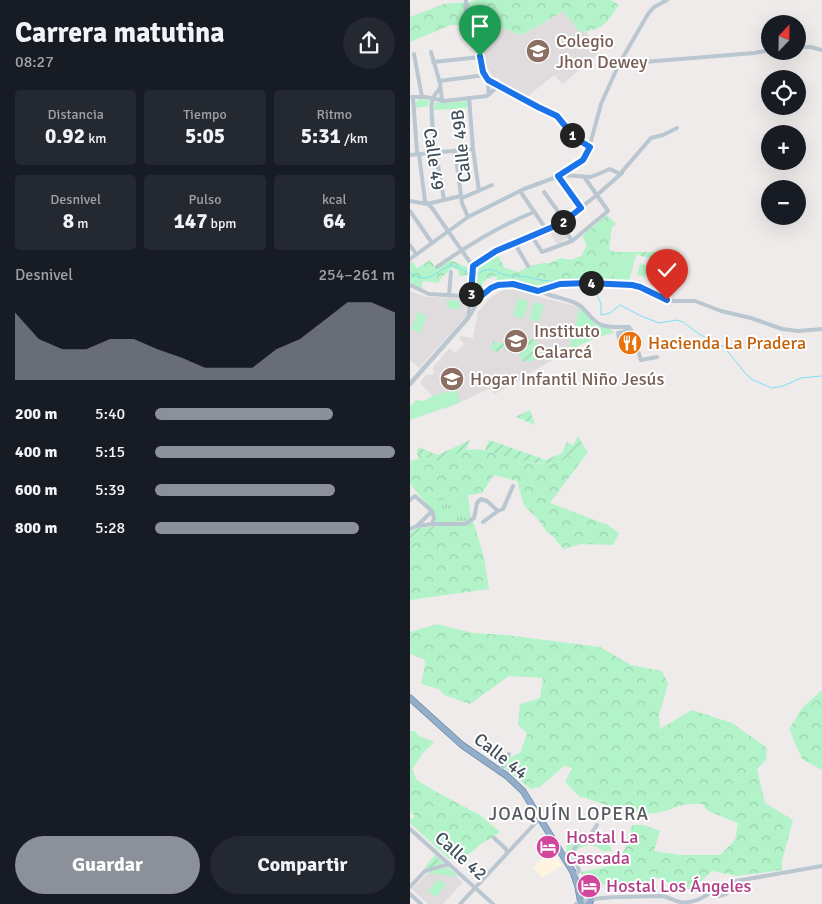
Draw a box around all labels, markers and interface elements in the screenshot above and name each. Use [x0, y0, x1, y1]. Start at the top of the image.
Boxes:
pin [459, 5, 501, 56]
icon: arrive [466, 12, 494, 40]
north arrow [761, 15, 806, 60]
map controls [761, 15, 806, 225]
text: Carrera matutina [15, 16, 225, 50]
button: share [343, 17, 395, 69]
place label: Colegio Jhon Dewey [556, 30, 648, 73]
school or university icon: Colegio Jhon Dewey [525, 38, 551, 64]
text: 08:27 [15, 52, 54, 72]
button: locate [761, 70, 806, 115]
text: Distancia [48, 106, 104, 123]
text: Tiempo [183, 106, 227, 123]
text: Ritmo [317, 106, 352, 123]
street label: Calle 49B [446, 108, 476, 184]
pin: 1 [560, 122, 584, 148]
text: 0.92 [45, 123, 85, 149]
text: 5:05 [185, 123, 225, 149]
text: 5:31 [301, 123, 341, 149]
button: + [761, 125, 806, 170]
street label: Calle 49 [419, 127, 449, 191]
text: 1 [569, 127, 576, 144]
text: km [85, 130, 106, 147]
text: /km [341, 130, 368, 147]
button: − [761, 180, 806, 225]
text: Desnivel [50, 191, 101, 208]
text: Pulso [189, 191, 221, 208]
text: kcal [322, 191, 347, 208]
text: 8 [63, 208, 74, 234]
text: 147 [173, 208, 207, 234]
text: 64 [323, 208, 346, 234]
pin: 2 [550, 210, 576, 234]
text: 2 [560, 214, 567, 231]
text: m [74, 215, 88, 232]
text: bpm [207, 215, 237, 232]
pin [646, 249, 688, 300]
icon: check [653, 256, 681, 284]
text: Desnivel [15, 265, 73, 285]
text: 254–261 m [318, 265, 395, 285]
pin: 4 [578, 270, 604, 296]
text: 4 [588, 275, 595, 292]
pin: 3 [458, 282, 484, 306]
text: 3 [468, 286, 475, 303]
place label: Instituto Calarcá [534, 320, 600, 363]
school or university icon: Instituto Calarcá [503, 328, 529, 354]
restaurant icon: Hacienda La Pradera [617, 330, 643, 356]
place label: Hacienda La Pradera [648, 332, 806, 354]
school or university icon: Hogar Infantil Niño Jesús [439, 366, 465, 392]
place label: Hogar Infantil Niño Jesús [470, 368, 664, 390]
text: 200 m [15, 404, 57, 424]
text: 5:40 [95, 404, 125, 424]
text: 400 m [15, 442, 57, 462]
text: 5:15 [95, 442, 125, 462]
text: 600 m [15, 480, 57, 500]
text: 5:39 [95, 480, 125, 500]
text: 800 m [15, 518, 57, 538]
text: 5:28 [95, 518, 125, 538]
street label: Calle 44 [470, 728, 533, 784]
district label: JOAQUÍN LOPERA [489, 802, 649, 826]
place label: Hostal La Cascada [566, 826, 638, 869]
street label: Calle 42 [430, 827, 492, 885]
hotel icon: Hostal La Cascada [535, 834, 561, 860]
button: Guardar [15, 836, 200, 894]
button: Compartir [210, 836, 395, 894]
hotel icon: Hostal Los Ángeles [576, 873, 602, 899]
place label: Hostal Los Ángeles [606, 875, 752, 897]

